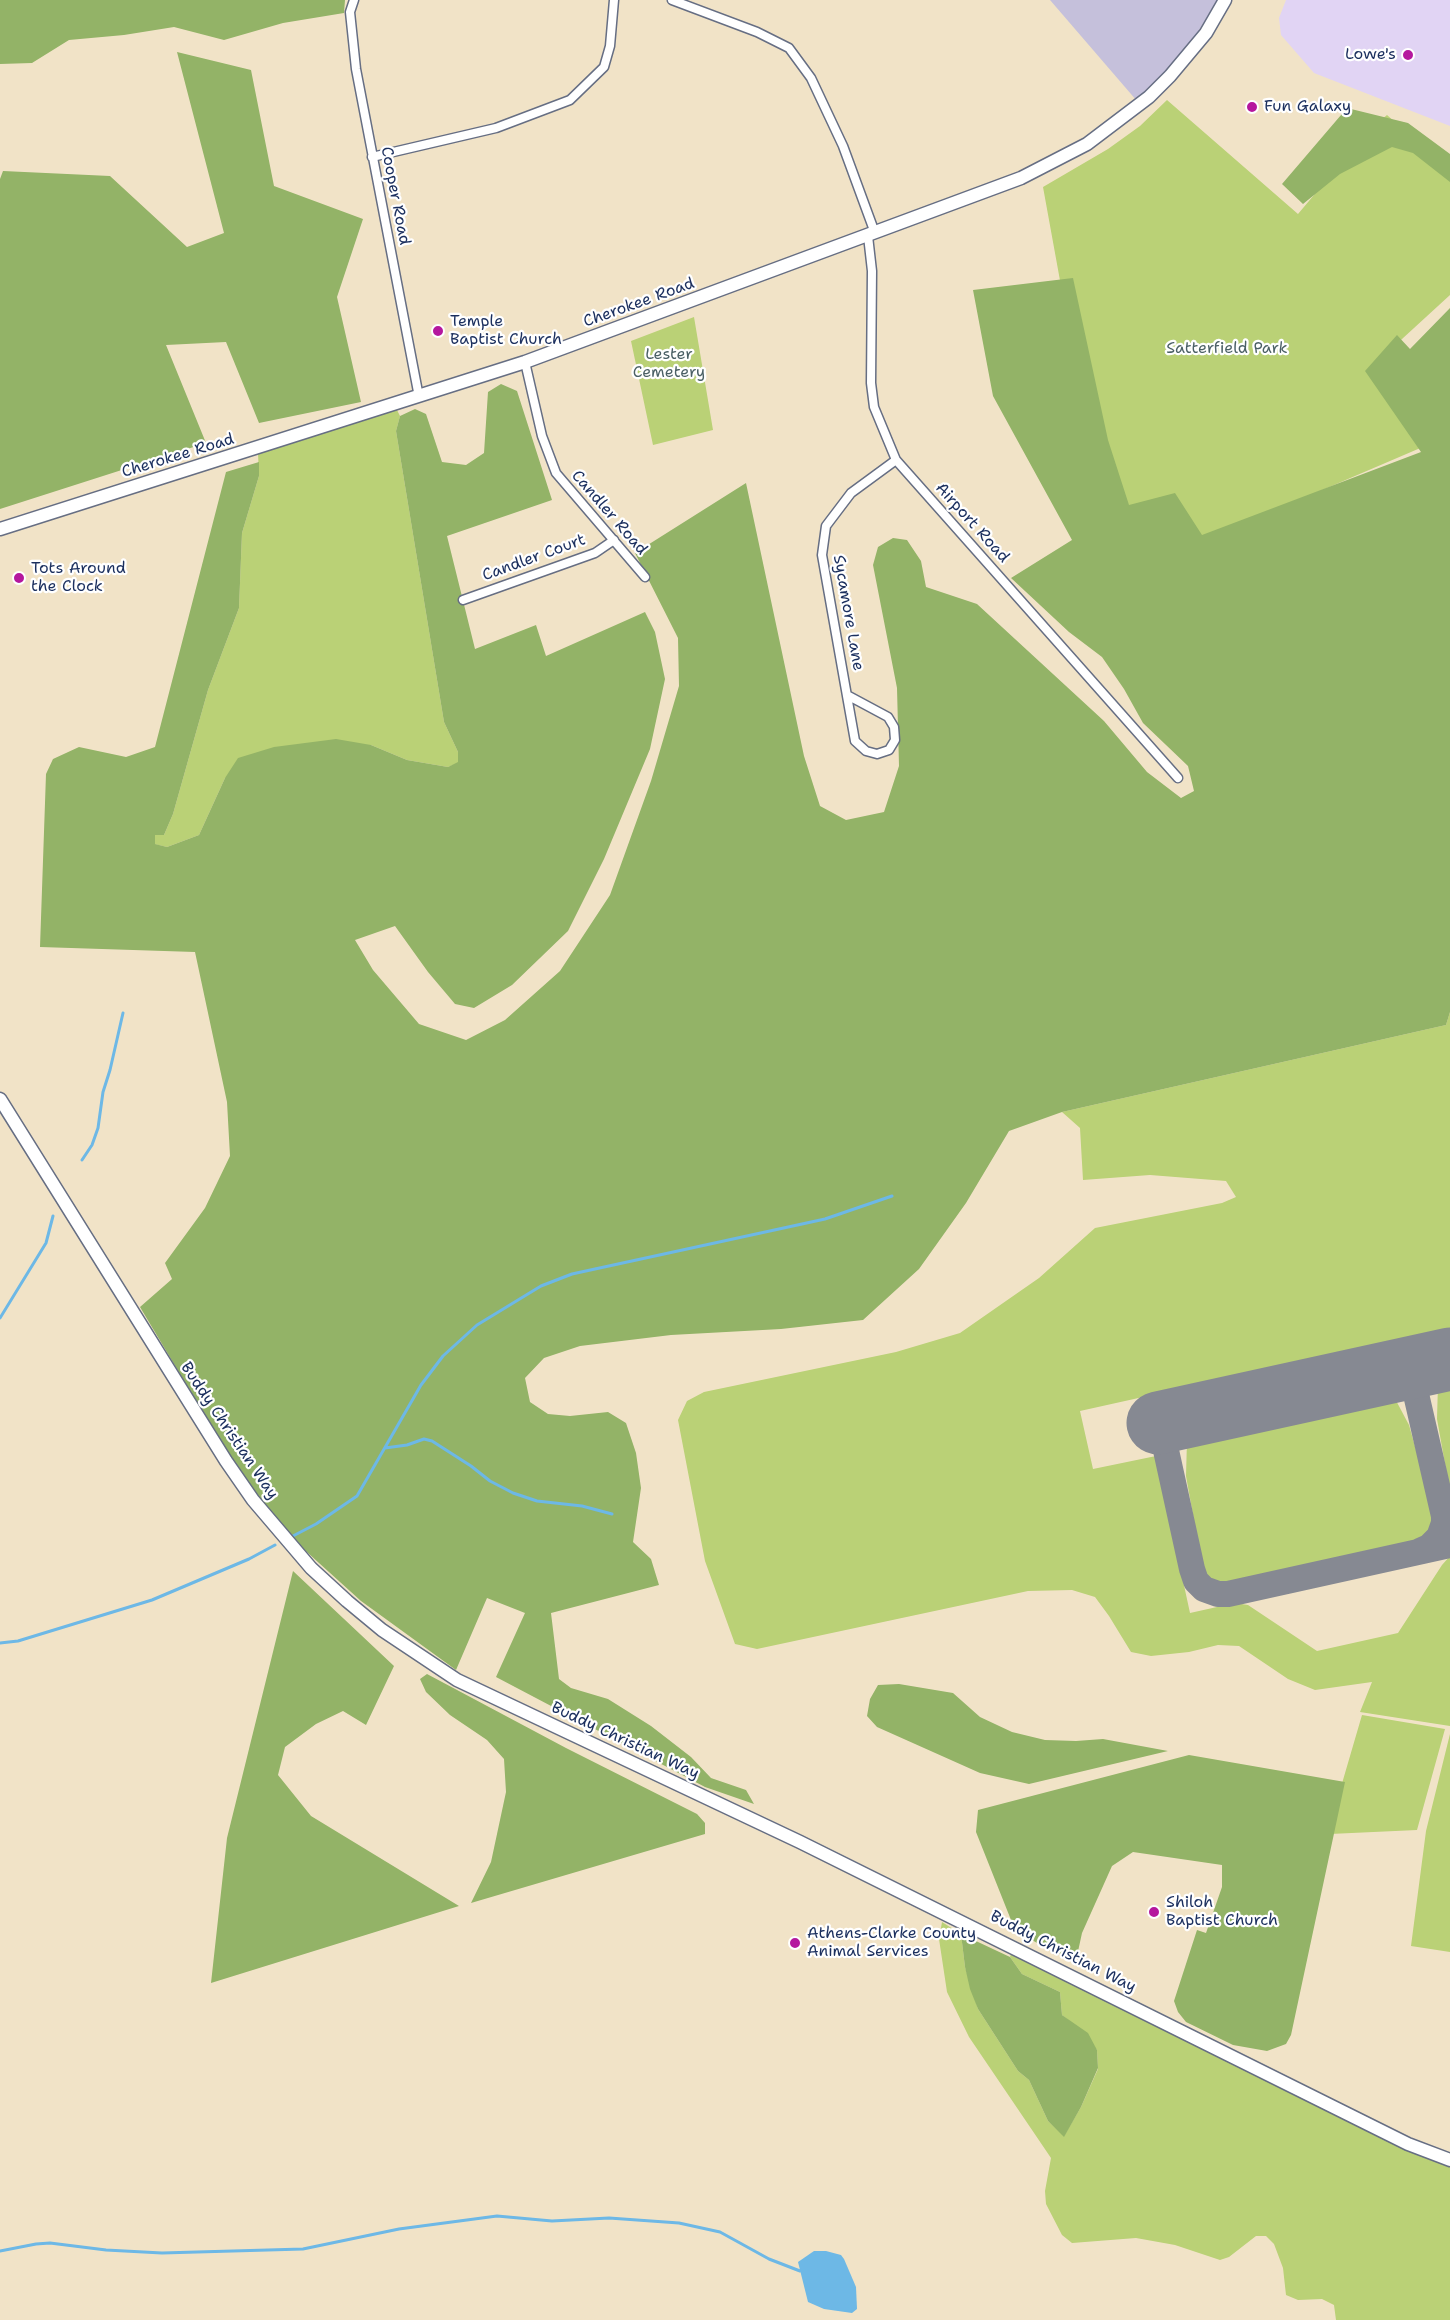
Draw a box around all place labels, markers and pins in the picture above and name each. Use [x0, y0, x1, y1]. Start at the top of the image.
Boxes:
place label: Lowe's [1345, 45, 1396, 65]
marker: Lowe's [1401, 48, 1415, 62]
place label: Fun Galaxy [1264, 97, 1351, 117]
marker: Fun Galaxy [1245, 100, 1259, 114]
place label: Temple Baptist Church [450, 312, 562, 350]
marker: Temple Baptist Church [431, 324, 445, 338]
place label: Tots Around the Clock [31, 559, 126, 597]
marker: Tots Around the Clock [12, 571, 26, 585]
place label: Shiloh Baptist Church [1166, 1893, 1278, 1931]
marker: Shiloh Baptist Church [1147, 1905, 1161, 1919]
place label: Athens-Clarke County Animal Services [807, 1924, 976, 1962]
marker: Athens-Clarke County Animal Services [788, 1936, 802, 1950]

